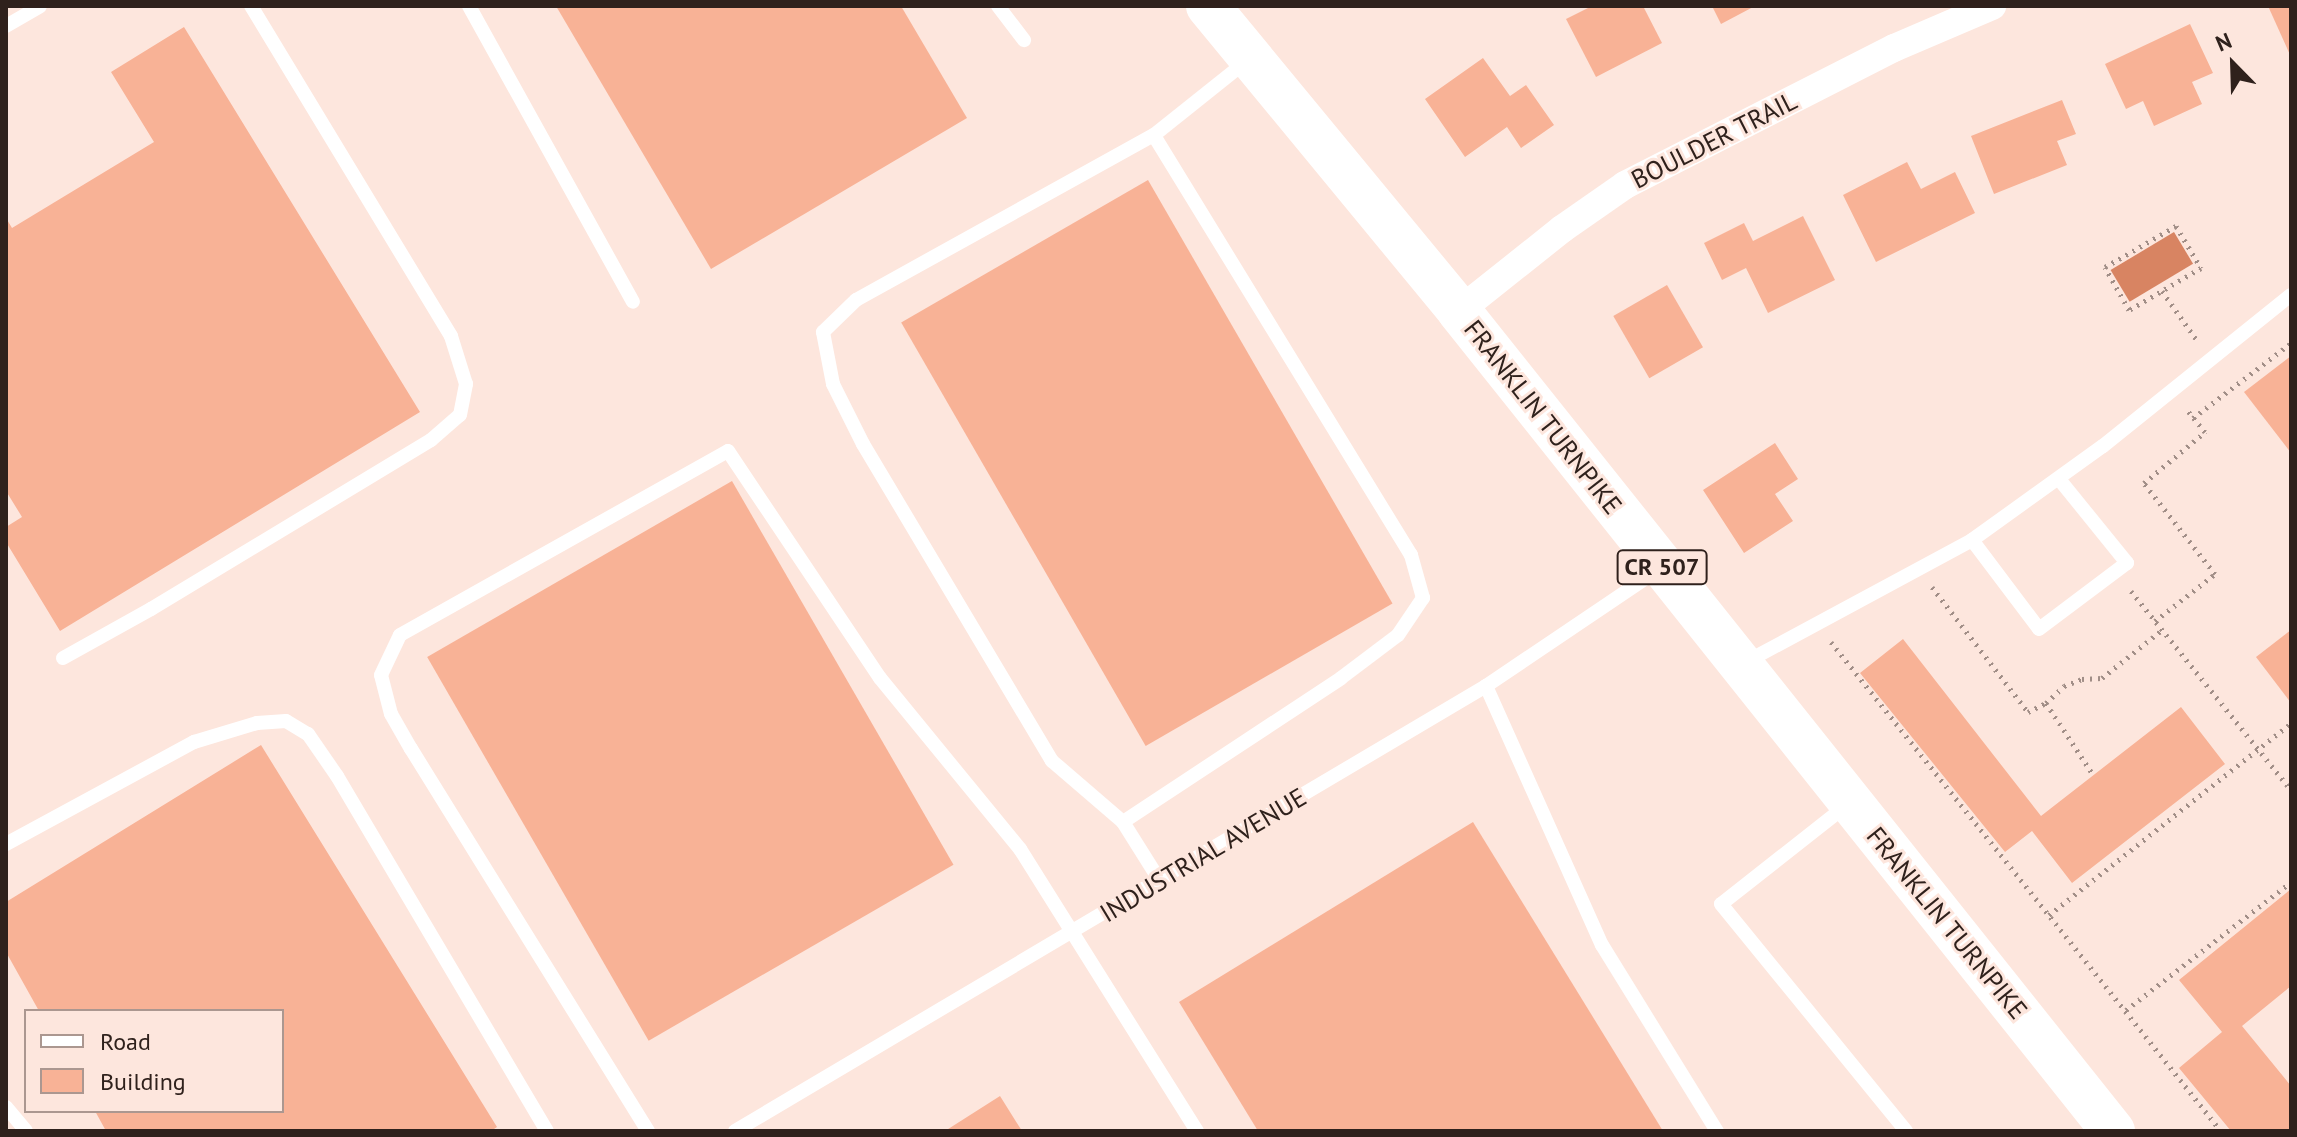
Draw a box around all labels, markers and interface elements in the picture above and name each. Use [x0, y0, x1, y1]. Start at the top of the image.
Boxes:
north arrow [2193, 24, 2273, 104]
text: N [2211, 26, 2236, 58]
street label: BOULDER TRAIL [1626, 85, 1802, 195]
street label: FRANKLIN TURNPIKE [1457, 313, 1629, 521]
road number: CR 507 [1616, 547, 1708, 587]
street label: INDUSTRIAL AVENUE [1093, 781, 1313, 929]
street label: FRANKLIN TURNPIKE [1860, 821, 2034, 1025]
legend [24, 1009, 284, 1113]
text: Road [100, 1026, 151, 1057]
text: Building [100, 1066, 186, 1097]

